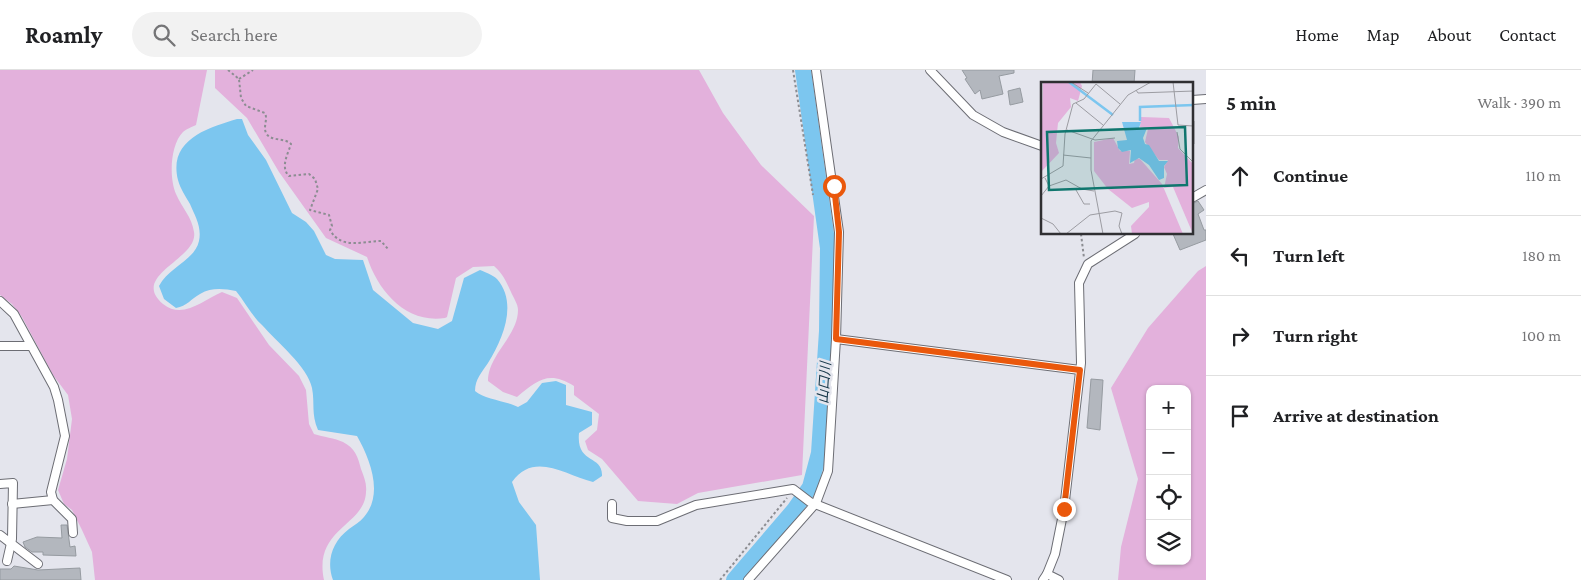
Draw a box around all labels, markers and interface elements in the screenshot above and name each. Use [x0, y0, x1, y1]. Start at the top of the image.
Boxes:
search box [132, 12, 482, 57]
text: Roamly [25, 21, 102, 48]
icon: search [150, 21, 178, 49]
text: Search here [190, 24, 278, 45]
text: Home [1296, 25, 1339, 45]
text: Map [1367, 25, 1399, 45]
text: About [1427, 25, 1471, 45]
text: Contact [1499, 25, 1556, 45]
inset map [1041, 82, 1194, 235]
text: 5 min [1226, 91, 1276, 115]
text: Walk · 390 m [1477, 94, 1561, 111]
icon: ahead [1226, 162, 1254, 190]
text: Continue [1273, 165, 1348, 186]
text: 110 m [1525, 167, 1561, 184]
route start [823, 175, 846, 198]
icon: left [1226, 242, 1254, 270]
text: Turn left [1273, 245, 1345, 266]
text: 180 m [1522, 247, 1561, 264]
icon: right [1226, 322, 1254, 350]
text: Turn right [1273, 325, 1358, 346]
text: 100 m [1522, 327, 1561, 344]
water label: 山口川 [815, 359, 834, 405]
map controls [1146, 385, 1191, 565]
button: + [1146, 385, 1191, 430]
icon: arrive [1226, 402, 1254, 430]
text: Arrive at destination [1273, 405, 1439, 426]
button: − [1146, 430, 1191, 475]
button: locate [1146, 475, 1191, 520]
route end [1053, 498, 1076, 521]
button: layers [1146, 520, 1191, 565]

